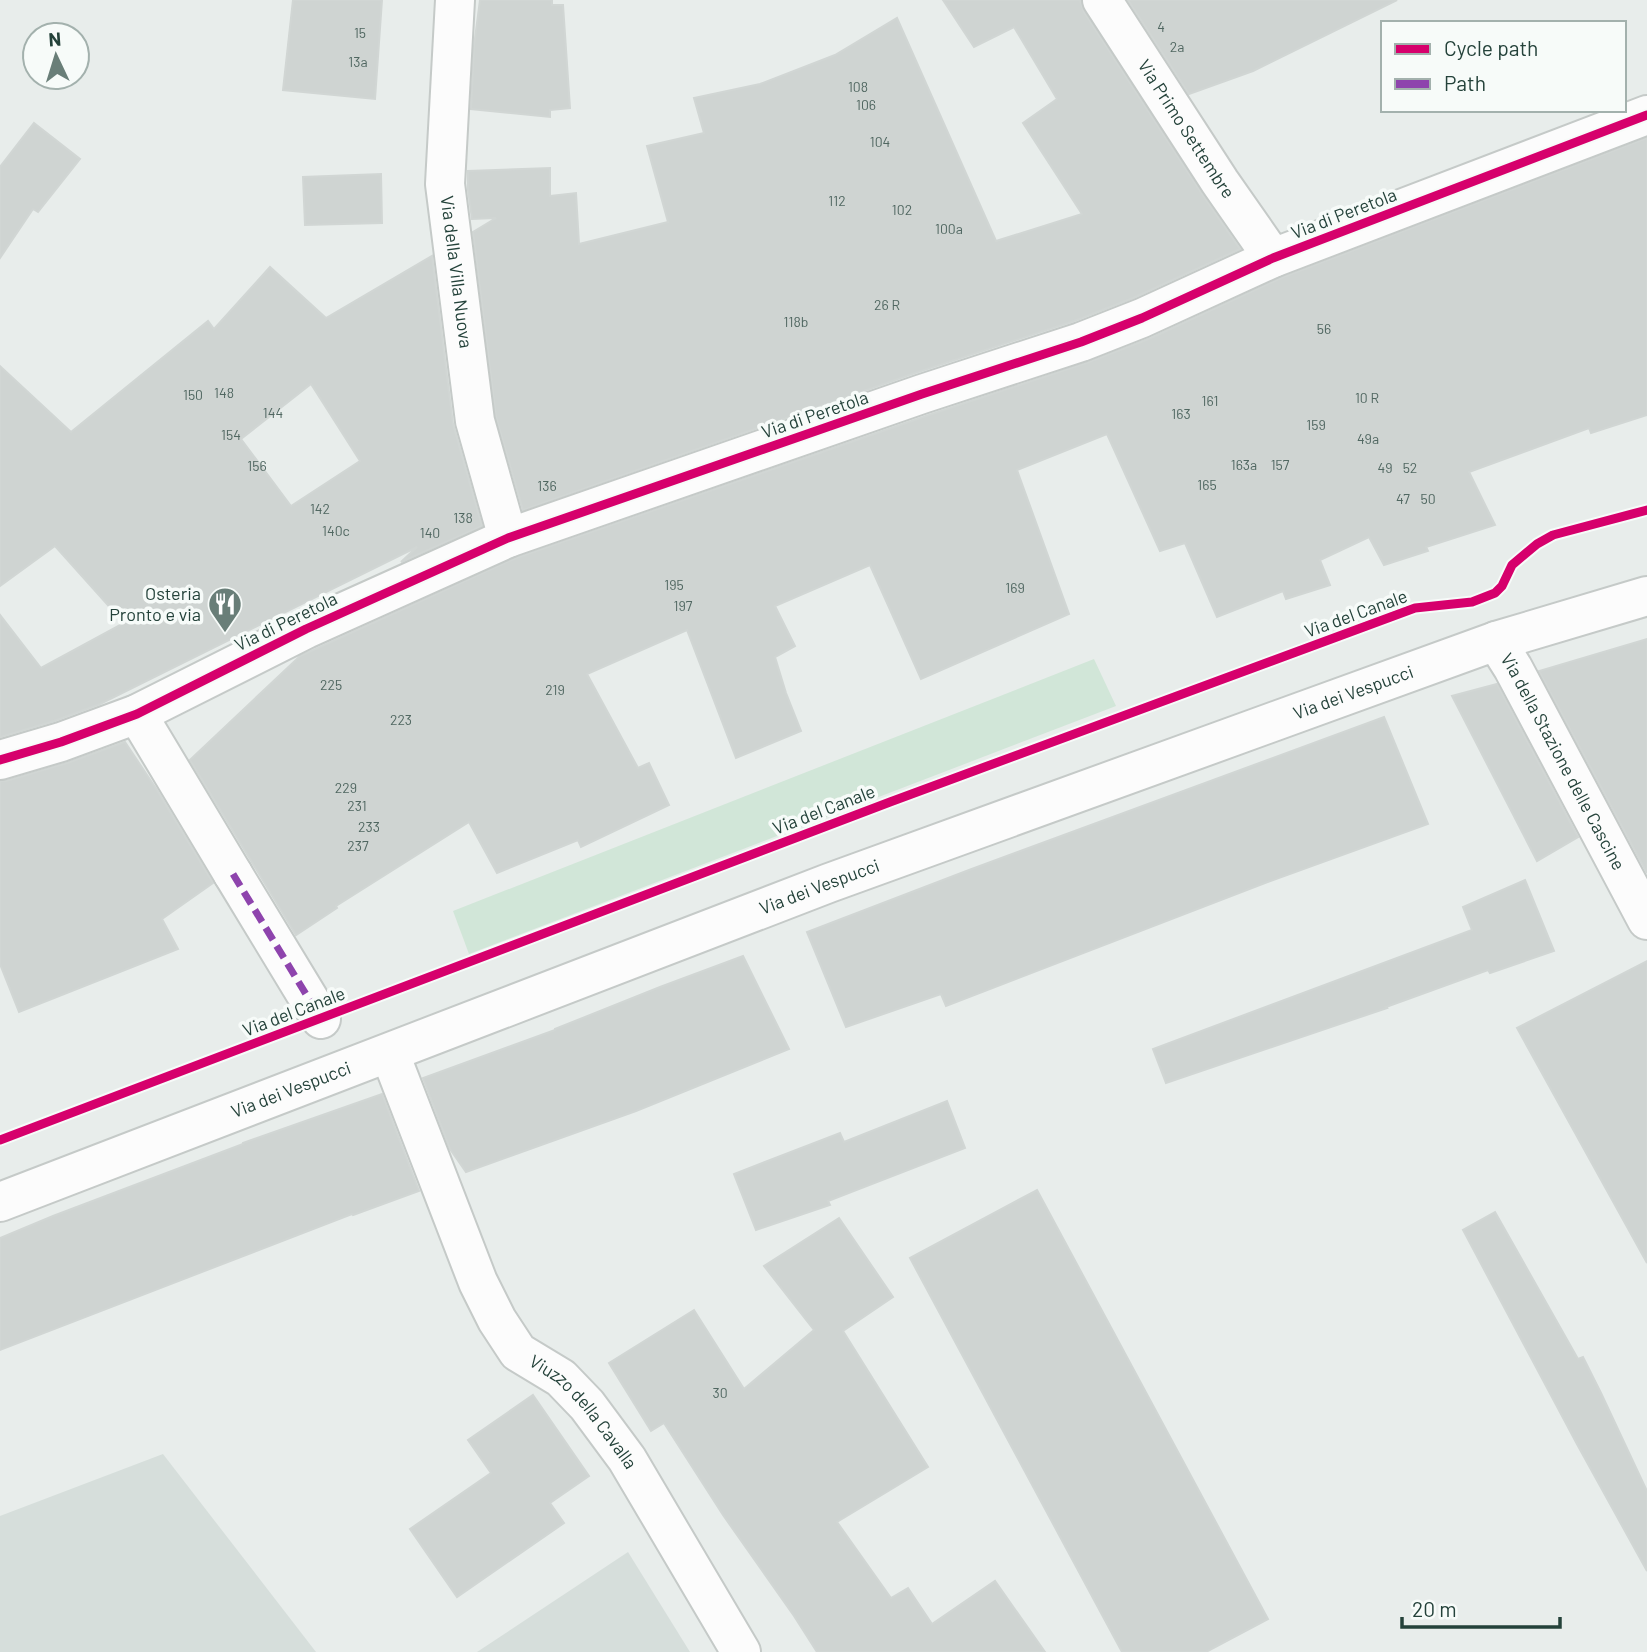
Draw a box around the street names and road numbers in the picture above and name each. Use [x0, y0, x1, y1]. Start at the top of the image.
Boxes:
street label: Via Primo Settembre [1134, 55, 1240, 202]
street label: Via di Peretola [1288, 183, 1400, 243]
street label: Via della Villa Nuova [437, 194, 478, 350]
street label: Via di Peretola [758, 386, 871, 443]
street label: Via del Canale [1301, 584, 1410, 642]
street label: Via di Peretola [231, 587, 340, 655]
street label: Via della Stazione delle Cascine [1496, 649, 1630, 874]
street label: Via dei Vespucci [1290, 660, 1416, 724]
street label: Via del Canale [769, 779, 878, 839]
street label: Via dei Vespucci [756, 854, 882, 919]
street label: Via del Canale [239, 981, 348, 1041]
street label: Via dei Vespucci [228, 1056, 354, 1122]
street label: Viuzzo della Cavalla [526, 1349, 642, 1473]

